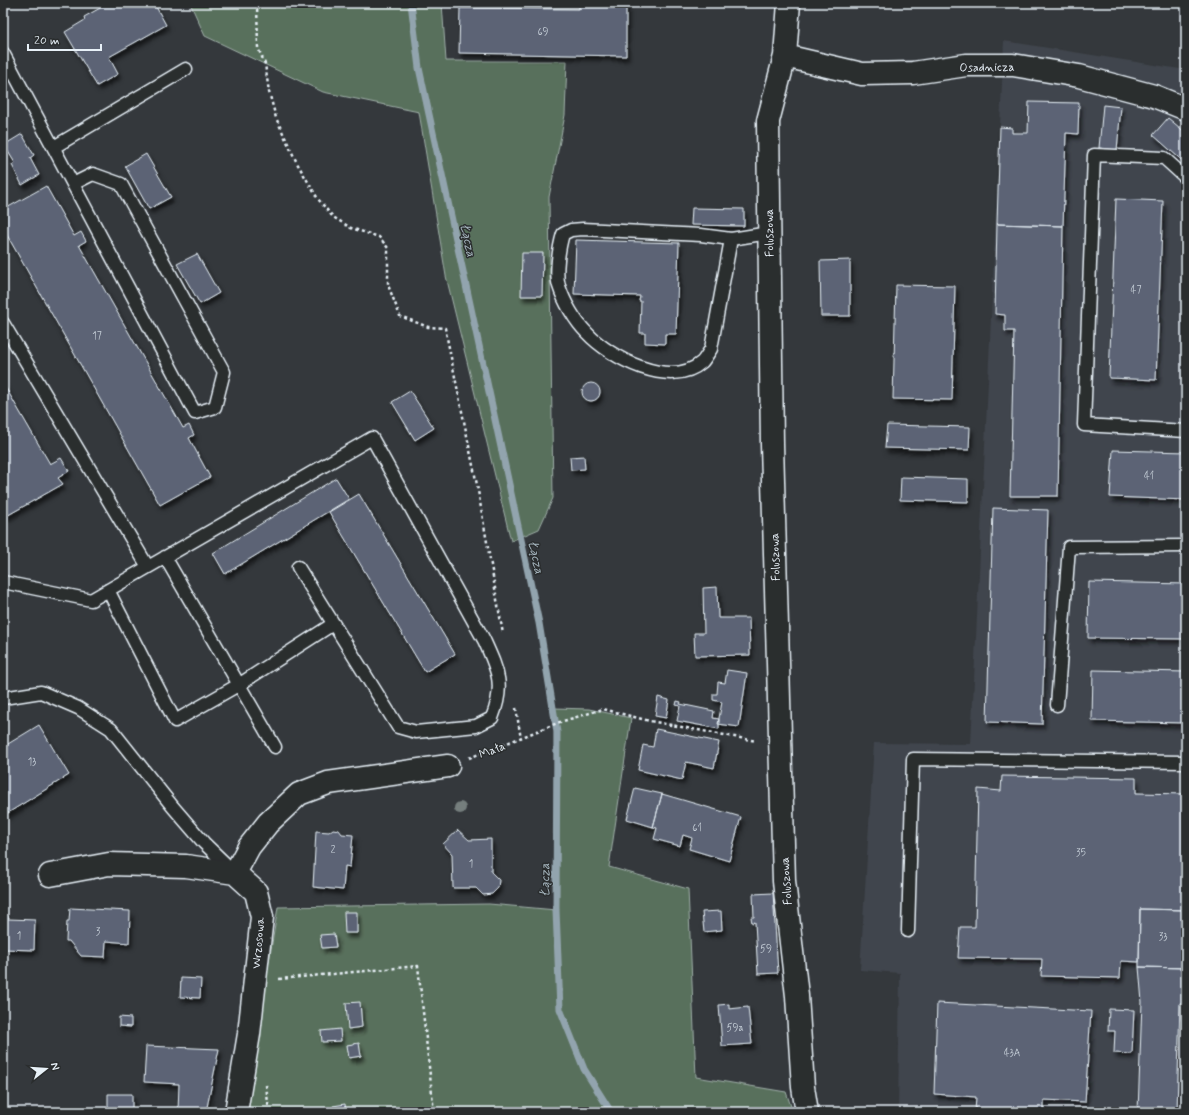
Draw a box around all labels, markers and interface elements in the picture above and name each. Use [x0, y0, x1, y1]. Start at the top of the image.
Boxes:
scale bar [28, 26, 101, 52]
house number: 69 [537, 26, 549, 39]
text: 20 m [34, 33, 60, 49]
street label: Osadnicza [959, 60, 1015, 76]
street label: Foluszowa [762, 209, 778, 257]
water label: Łącza [456, 222, 479, 259]
house number: 47 [1131, 284, 1141, 297]
house number: 17 [92, 330, 102, 343]
house number: 41 [1144, 470, 1154, 483]
street label: Foluszowa [767, 533, 785, 581]
water label: Łącza [524, 539, 547, 576]
street label: Mała [477, 739, 508, 763]
house number: 13 [28, 756, 36, 769]
house number: 61 [692, 822, 702, 835]
house number: 2 [331, 844, 336, 857]
house number: 35 [1076, 847, 1086, 860]
street label: Foluszowa [777, 856, 797, 905]
house number: 1 [469, 858, 473, 871]
water label: Łącza [537, 863, 554, 897]
street label: Wrzosowa [249, 916, 269, 970]
house number: 3 [96, 926, 101, 939]
house number: 1 [17, 930, 21, 943]
house number: 33 [1159, 931, 1167, 944]
house number: 59 [760, 943, 772, 956]
house number: 59a [726, 1022, 744, 1035]
house number: 43A [1004, 1047, 1020, 1060]
north arrow [26, 1049, 66, 1089]
text: N [47, 1061, 62, 1072]

